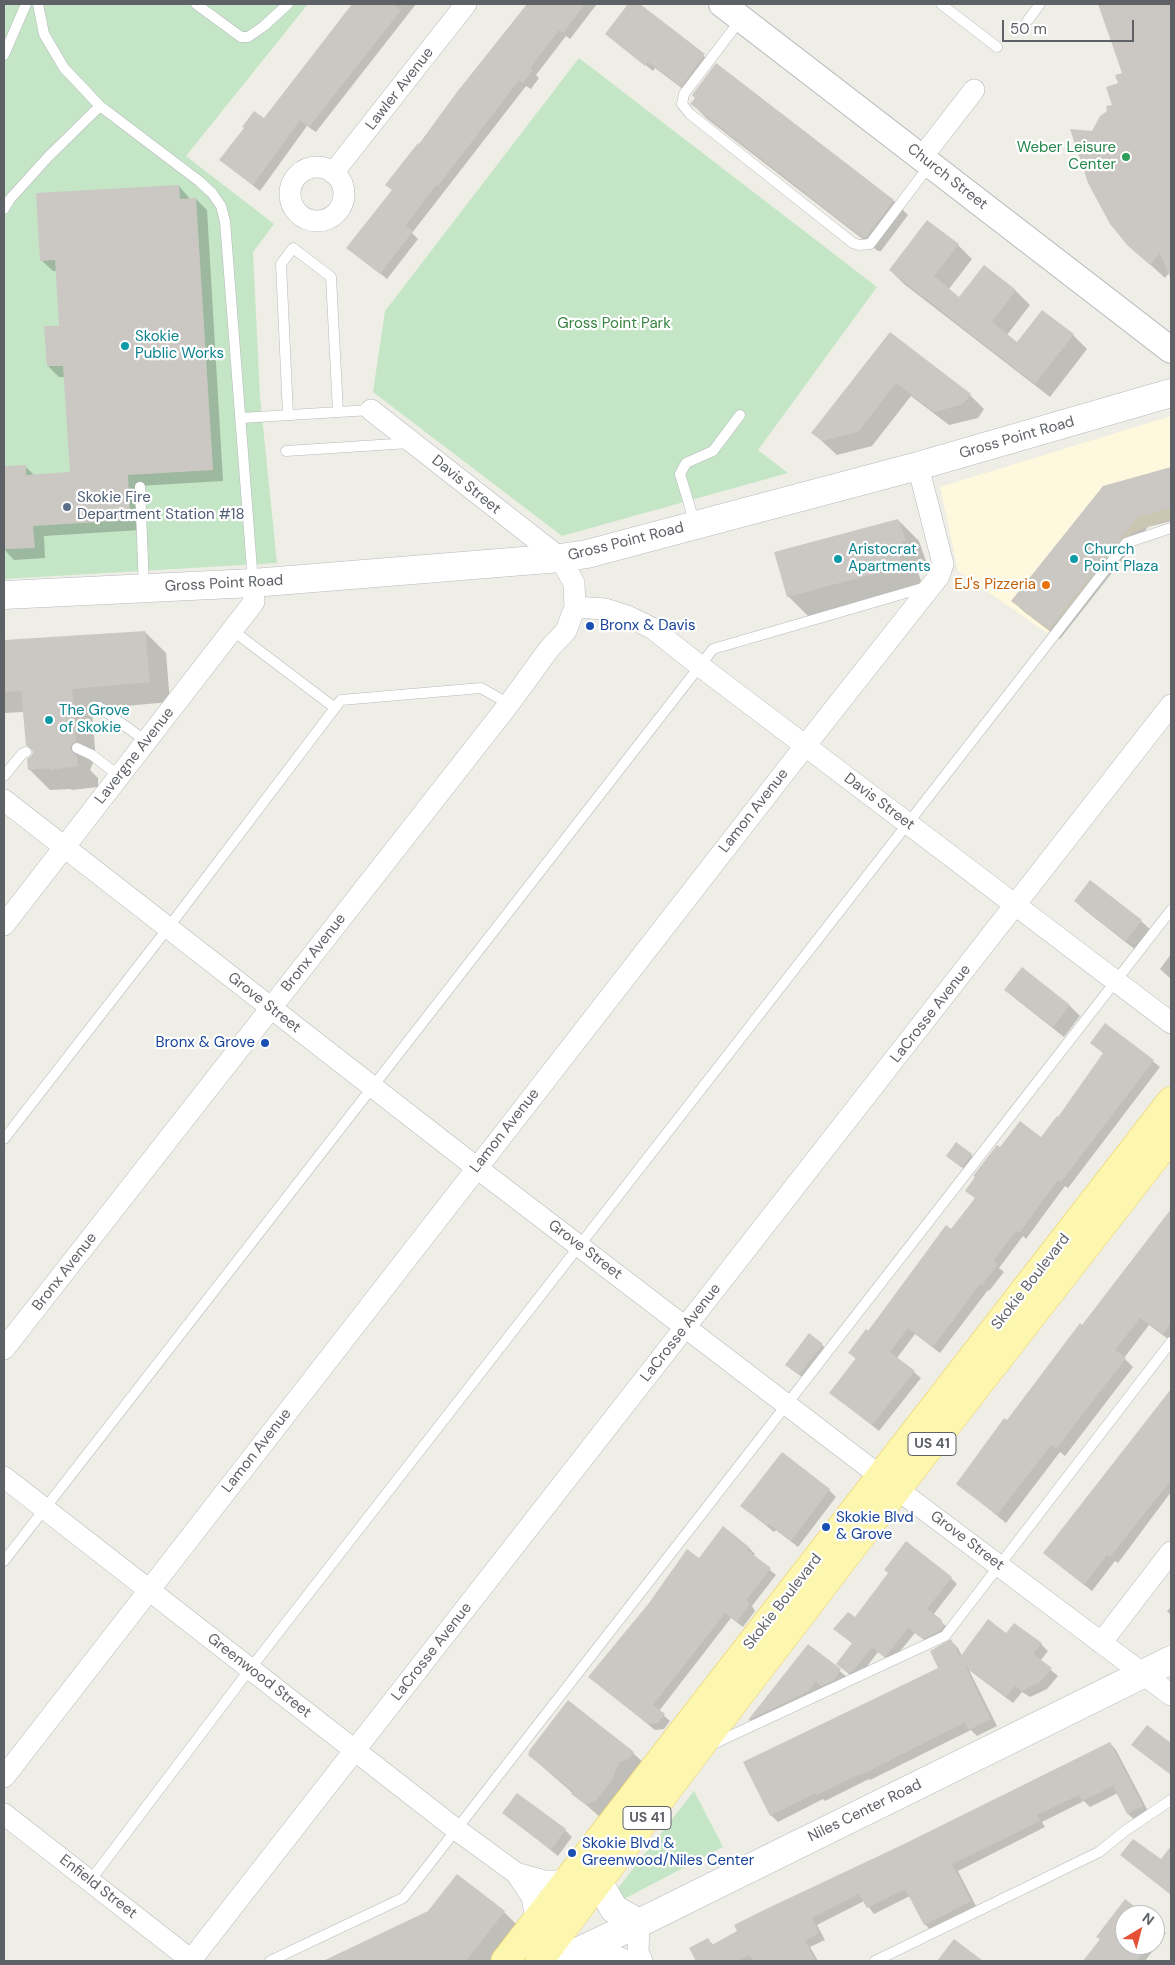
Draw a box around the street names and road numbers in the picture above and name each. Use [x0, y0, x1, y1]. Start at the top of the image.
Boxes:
street label: Lawler Avenue [362, 44, 438, 134]
street label: Church Street [903, 140, 991, 214]
street label: Gross Point Road [957, 413, 1077, 463]
street label: Davis Street [428, 452, 504, 518]
street label: Gross Point Road [566, 519, 686, 565]
street label: Gross Point Road [164, 572, 284, 596]
street label: Lavergne Avenue [92, 704, 178, 808]
street label: Lamon Avenue [716, 765, 792, 857]
street label: Davis Street [840, 770, 918, 834]
street label: Bronx Avenue [278, 910, 350, 996]
street label: LaCrosse Avenue [887, 961, 975, 1067]
street label: Grove Street [224, 969, 304, 1037]
street label: Lamon Avenue [467, 1085, 543, 1177]
street label: Grove Street [545, 1216, 625, 1284]
street label: Bronx Avenue [29, 1229, 101, 1315]
street label: Skokie Boulevard [988, 1230, 1074, 1334]
street label: LaCrosse Avenue [637, 1280, 725, 1386]
street label: Lamon Avenue [219, 1405, 295, 1497]
road number: US 41 [908, 1432, 956, 1456]
street label: Grove Street [927, 1507, 1007, 1575]
street label: Skokie Boulevard [740, 1550, 826, 1654]
street label: LaCrosse Avenue [388, 1599, 476, 1705]
street label: Greenwood Street [203, 1630, 315, 1722]
street label: Niles Center Road [805, 1776, 925, 1846]
road number: US 41 [623, 1806, 671, 1830]
street label: Enfield Street [56, 1851, 140, 1923]

